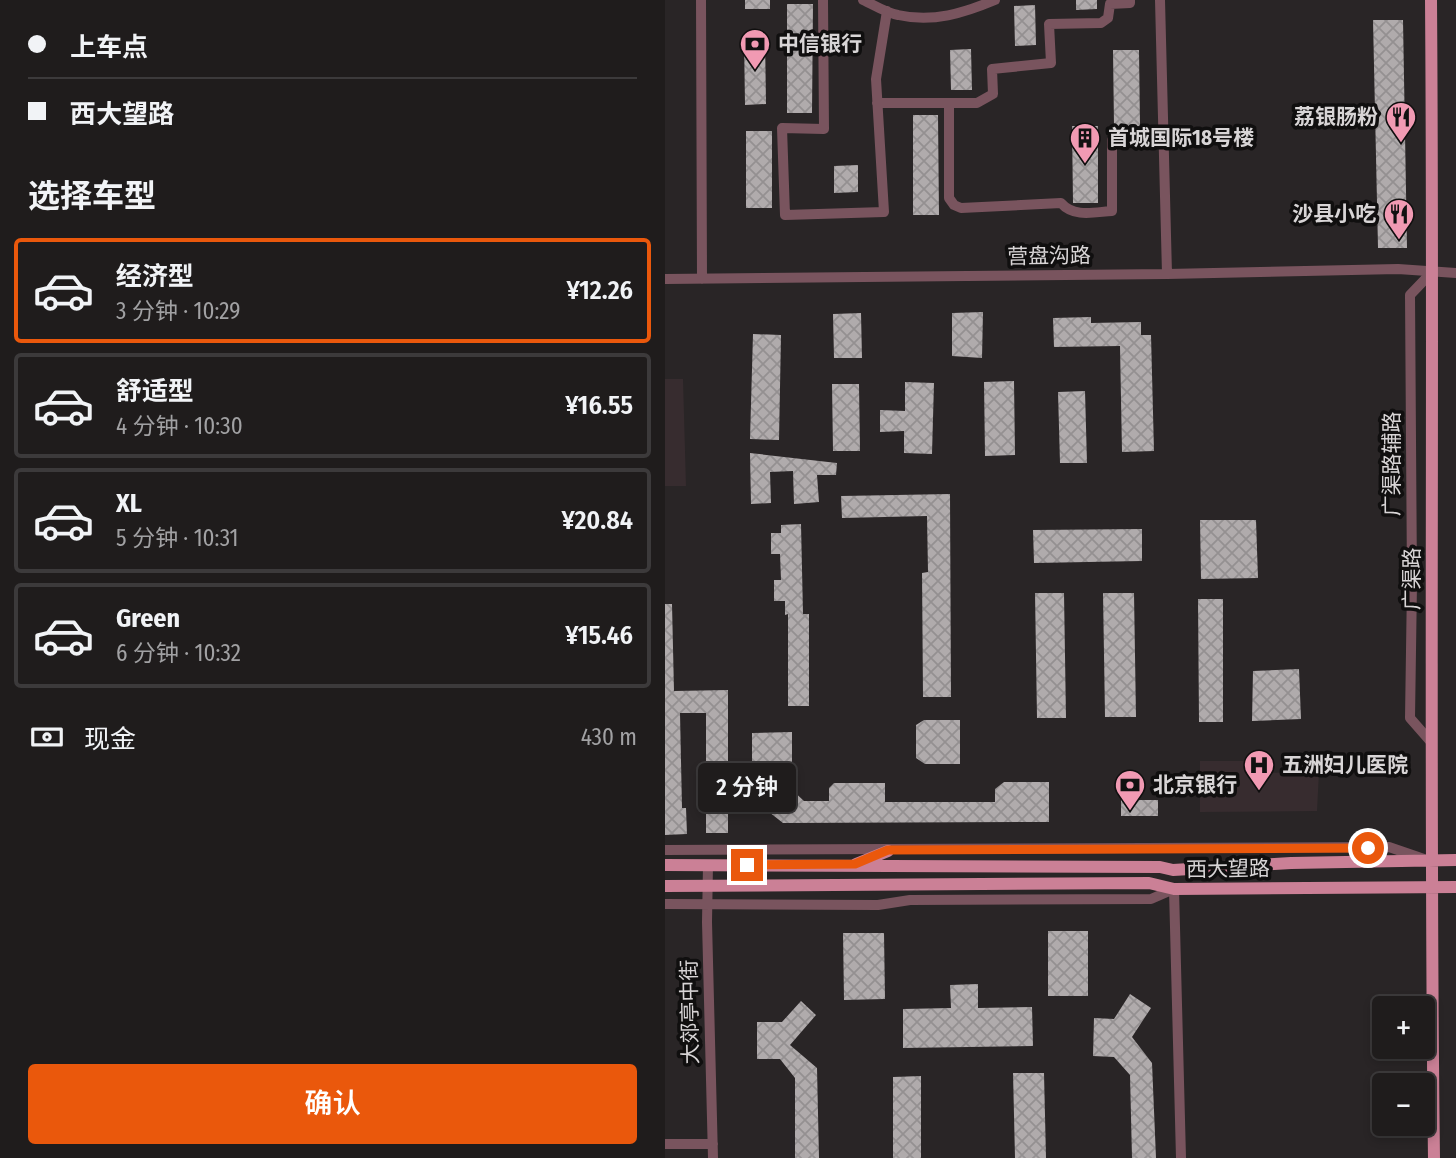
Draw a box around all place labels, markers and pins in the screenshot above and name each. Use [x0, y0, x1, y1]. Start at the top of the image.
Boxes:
bank icon: 中信银行 [738, 27, 772, 71]
place label: 中信银行 [778, 31, 862, 57]
restaurant icon: 荔银肠粉 [1384, 100, 1418, 144]
place label: 荔银肠粉 [1294, 104, 1378, 130]
building icon: 首城国际18号楼 [1068, 121, 1102, 165]
place label: 首城国际18号楼 [1108, 125, 1254, 151]
restaurant icon: 沙县小吃 [1382, 197, 1416, 241]
place label: 沙县小吃 [1292, 201, 1376, 227]
hospital icon: 五洲妇儿医院 [1242, 748, 1276, 792]
place label: 五洲妇儿医院 [1282, 752, 1408, 778]
bank icon: 北京银行 [1113, 768, 1147, 812]
place label: 北京银行 [1153, 772, 1237, 798]

